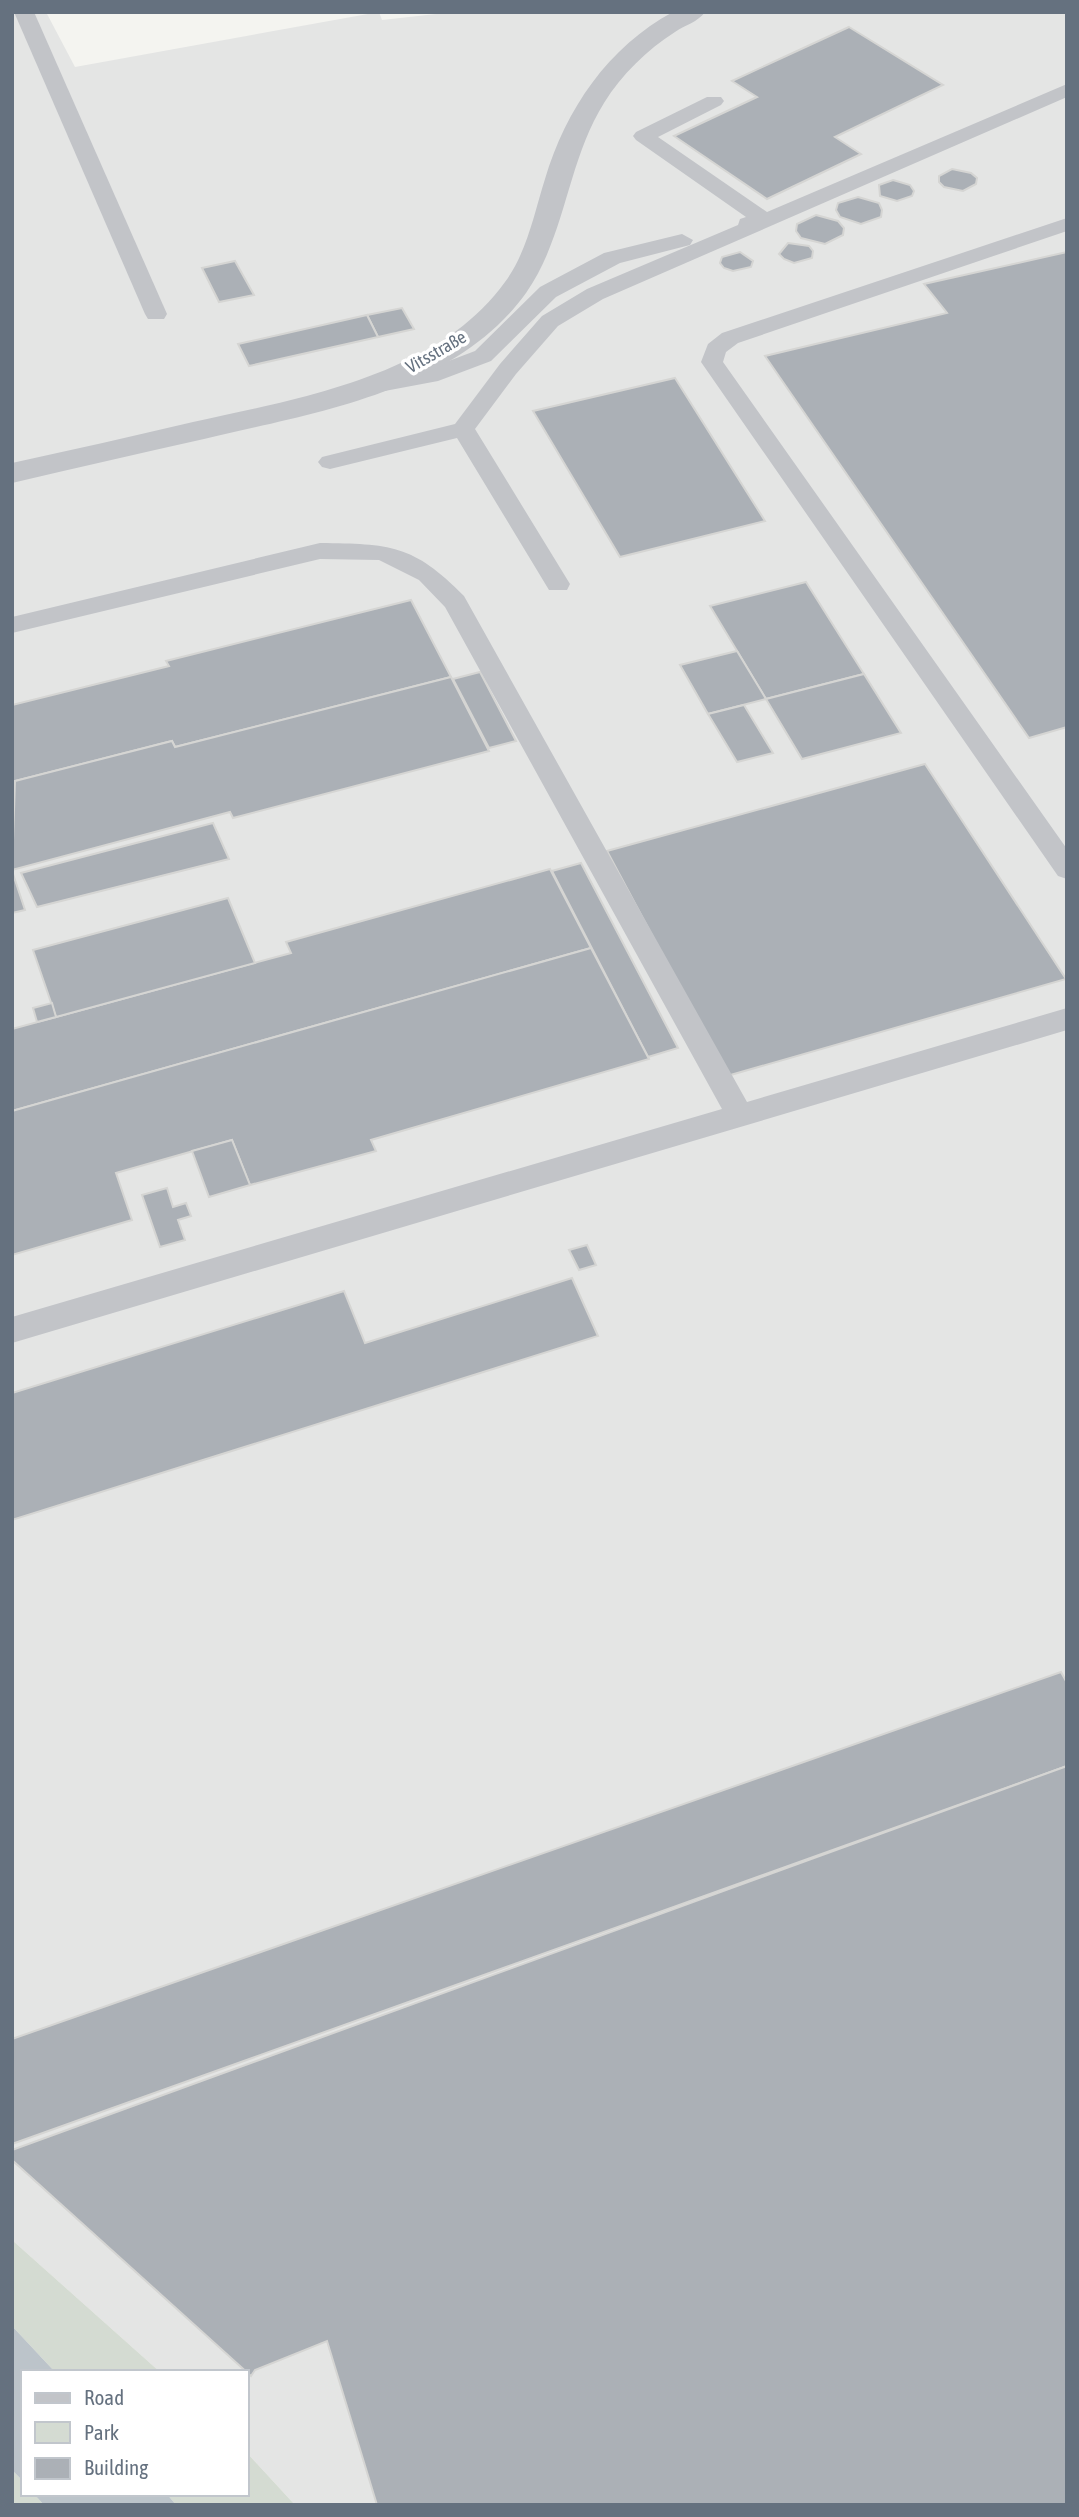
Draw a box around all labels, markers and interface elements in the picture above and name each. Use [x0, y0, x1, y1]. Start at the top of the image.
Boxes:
street label: Vitsstraße [402, 326, 470, 377]
legend [21, 2370, 248, 2496]
text: Road [84, 2385, 124, 2409]
text: Park [84, 2420, 119, 2444]
text: Building [84, 2455, 148, 2479]

